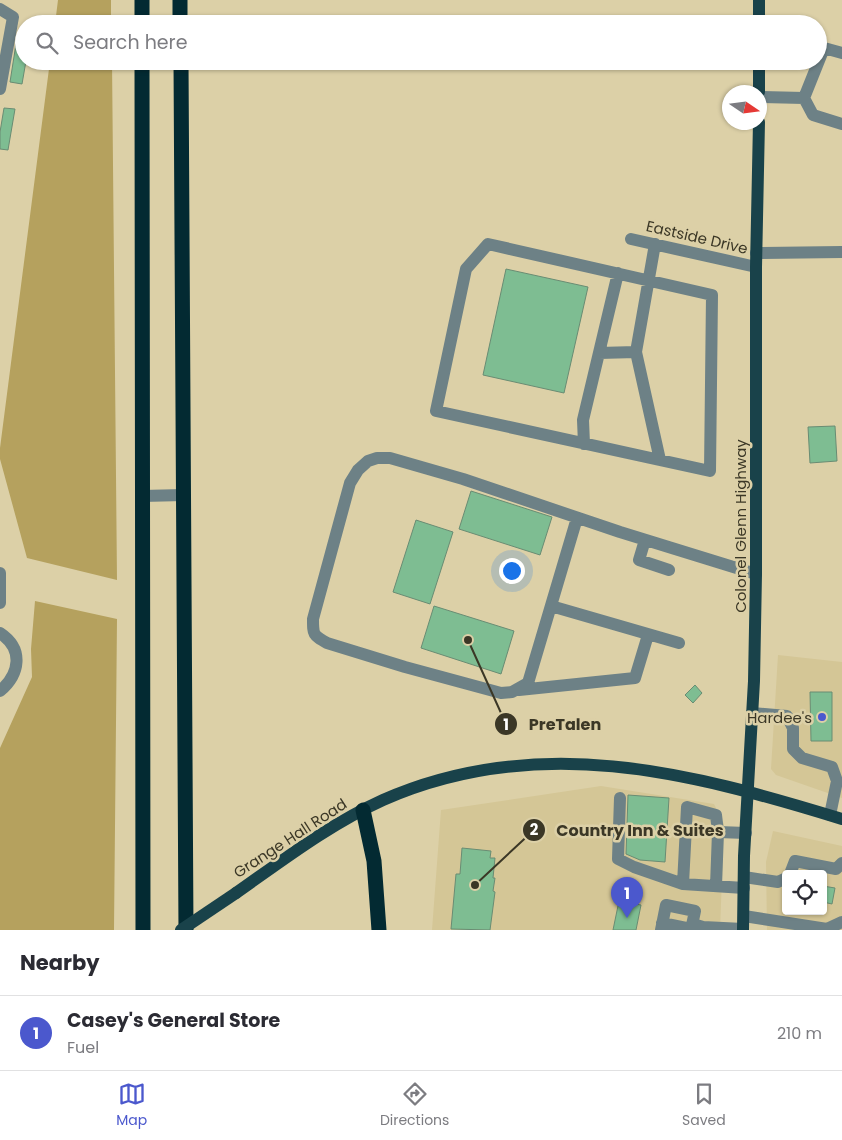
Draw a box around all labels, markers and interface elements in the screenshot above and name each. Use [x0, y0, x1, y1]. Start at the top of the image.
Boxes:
search box [15, 15, 827, 70]
icon: search [33, 29, 61, 57]
text: Search here [73, 29, 187, 56]
north arrow [722, 85, 767, 130]
street label: Eastside Drive [644, 215, 750, 259]
street label: Colonel Glenn Highway [730, 439, 751, 613]
your location [499, 558, 525, 584]
place label: Hardee's [747, 707, 812, 728]
callout: PreTalen [494, 709, 611, 740]
marker: Hardee's [816, 711, 828, 723]
text: PreTalen [529, 713, 601, 736]
text: 1 [503, 714, 509, 735]
street label: Grange Hall Road [229, 793, 351, 883]
callout: Country Inn & Suites [522, 815, 734, 846]
text: 2 [530, 819, 539, 840]
text: Country Inn & Suites [556, 819, 724, 842]
map controls [782, 870, 827, 915]
button: locate [782, 870, 827, 915]
pin: 1 [611, 877, 643, 918]
text: Nearby [20, 948, 100, 977]
text: Casey's General Store [67, 1007, 280, 1034]
text: 1 [33, 1022, 39, 1045]
text: 210 m [777, 1022, 822, 1045]
text: Fuel [67, 1036, 99, 1059]
tab: Map [116, 1080, 147, 1131]
tab: Directions [380, 1080, 449, 1131]
tab: Saved [682, 1080, 726, 1131]

